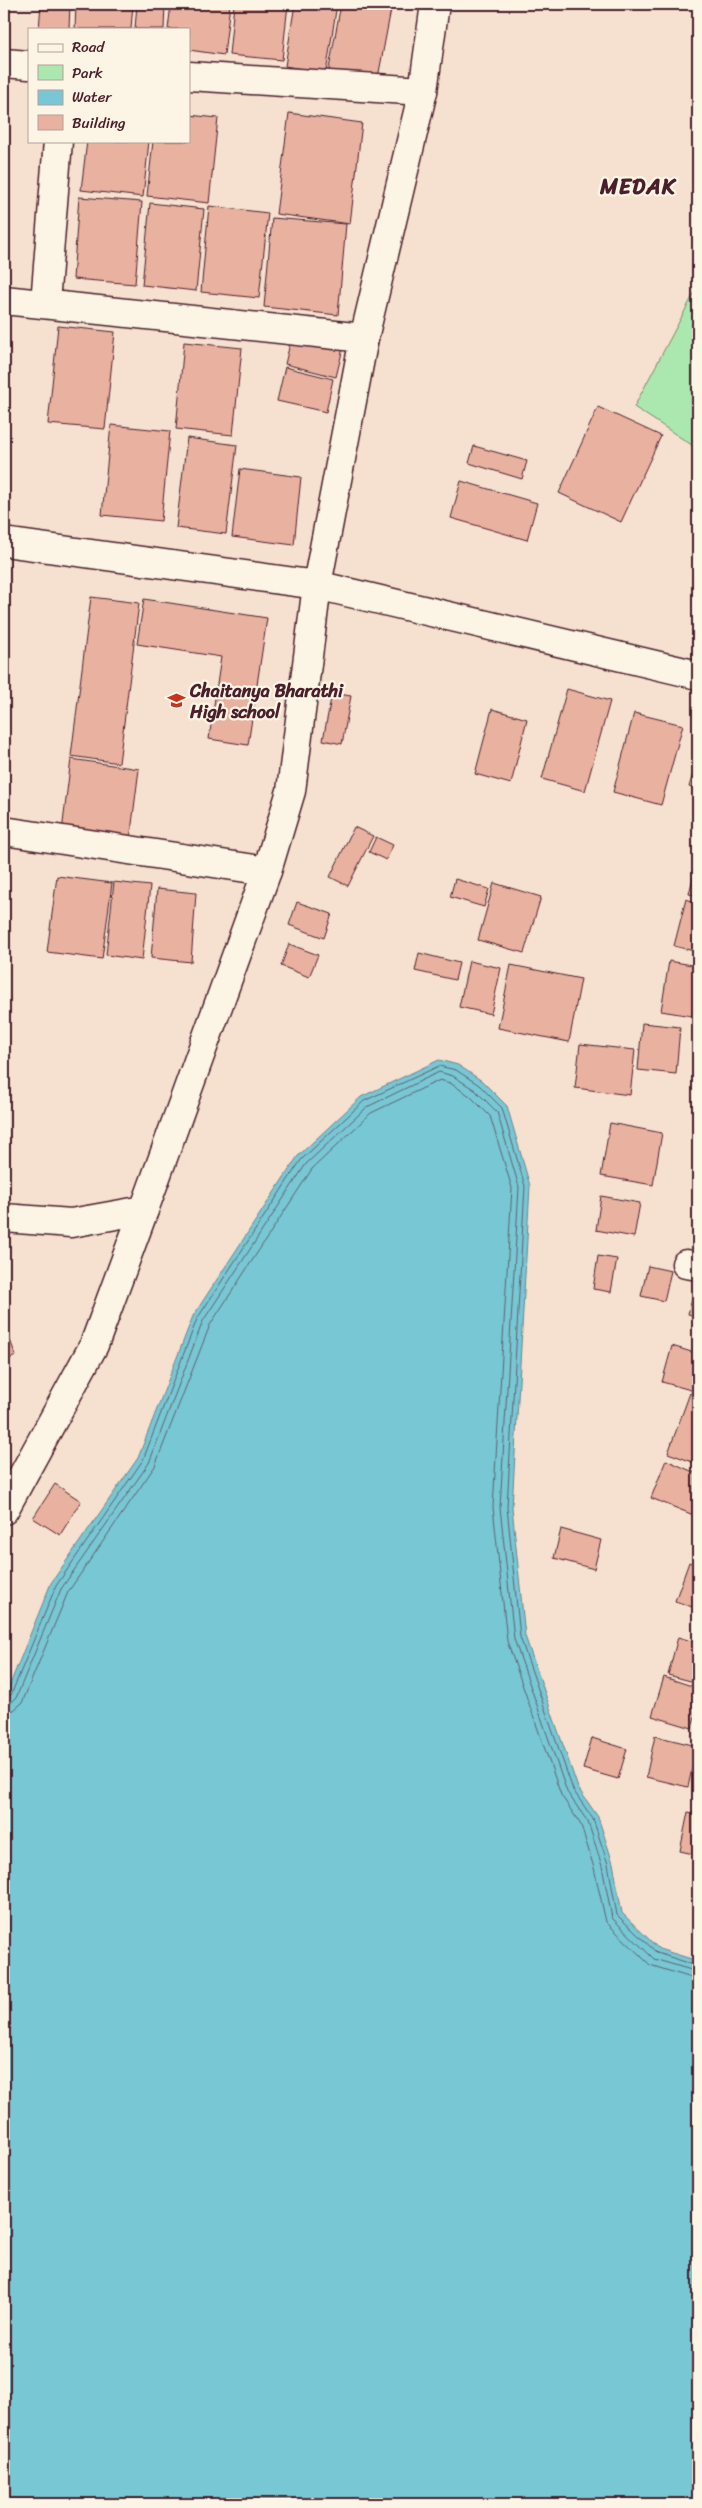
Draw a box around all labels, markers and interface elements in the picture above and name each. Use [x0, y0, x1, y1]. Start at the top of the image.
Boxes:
legend [28, 28, 190, 142]
text: Road [72, 34, 105, 60]
text: Park [72, 60, 103, 86]
text: Water [72, 84, 112, 110]
text: Building [72, 110, 126, 136]
district label: MEDAK [599, 167, 677, 206]
place label: Chaitanya Bharathi High school [189, 675, 344, 728]
school or university icon: Chaitanya Bharathi High school [166, 691, 186, 711]

